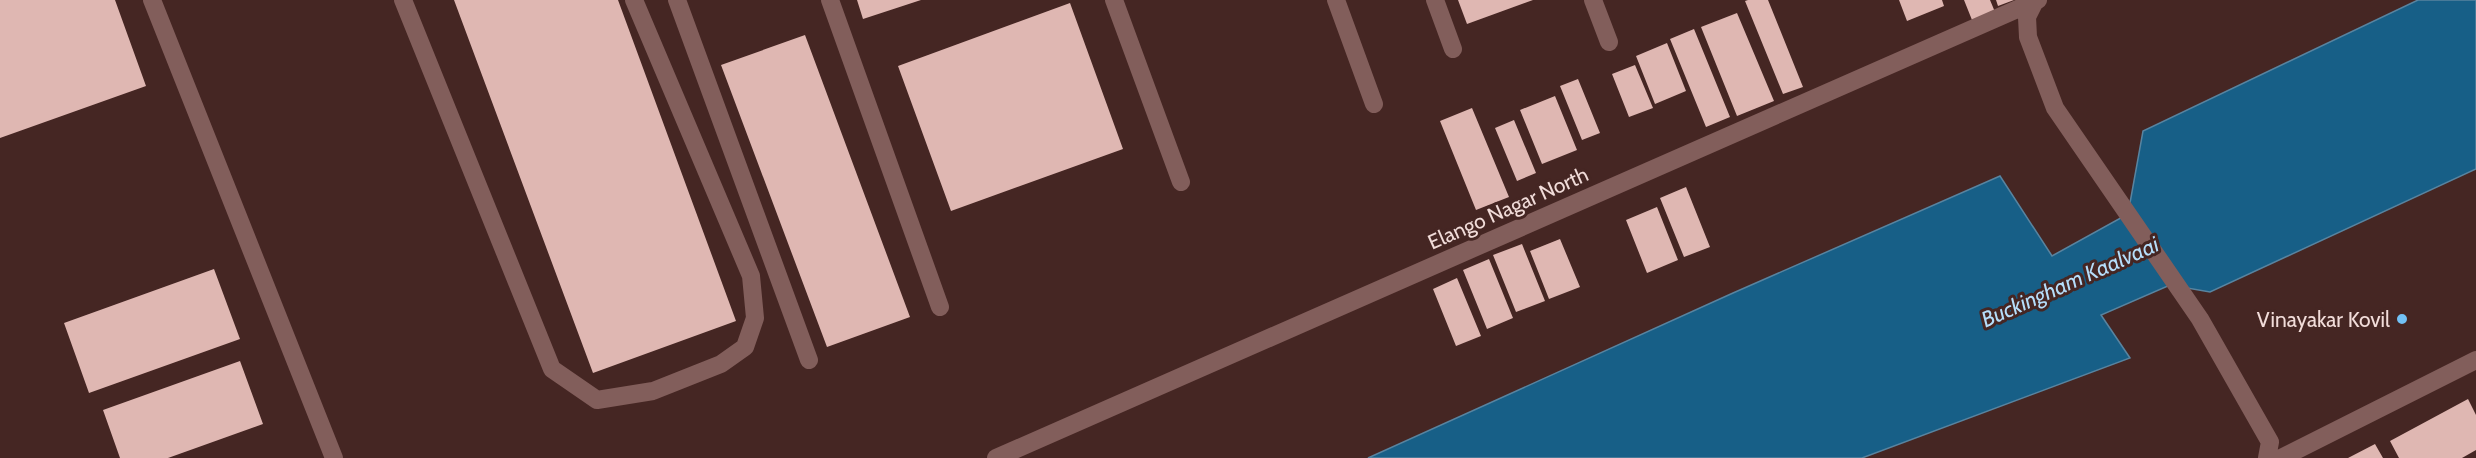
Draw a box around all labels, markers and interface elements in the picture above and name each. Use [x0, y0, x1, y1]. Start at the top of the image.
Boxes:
street label: Elango Nagar North [1424, 161, 1592, 255]
water label: Buckingham Kaalvaai [1977, 231, 2163, 333]
place label: Vinayakar Kovil [2257, 307, 2390, 332]
marker: Vinayakar Kovil [2395, 312, 2409, 326]

